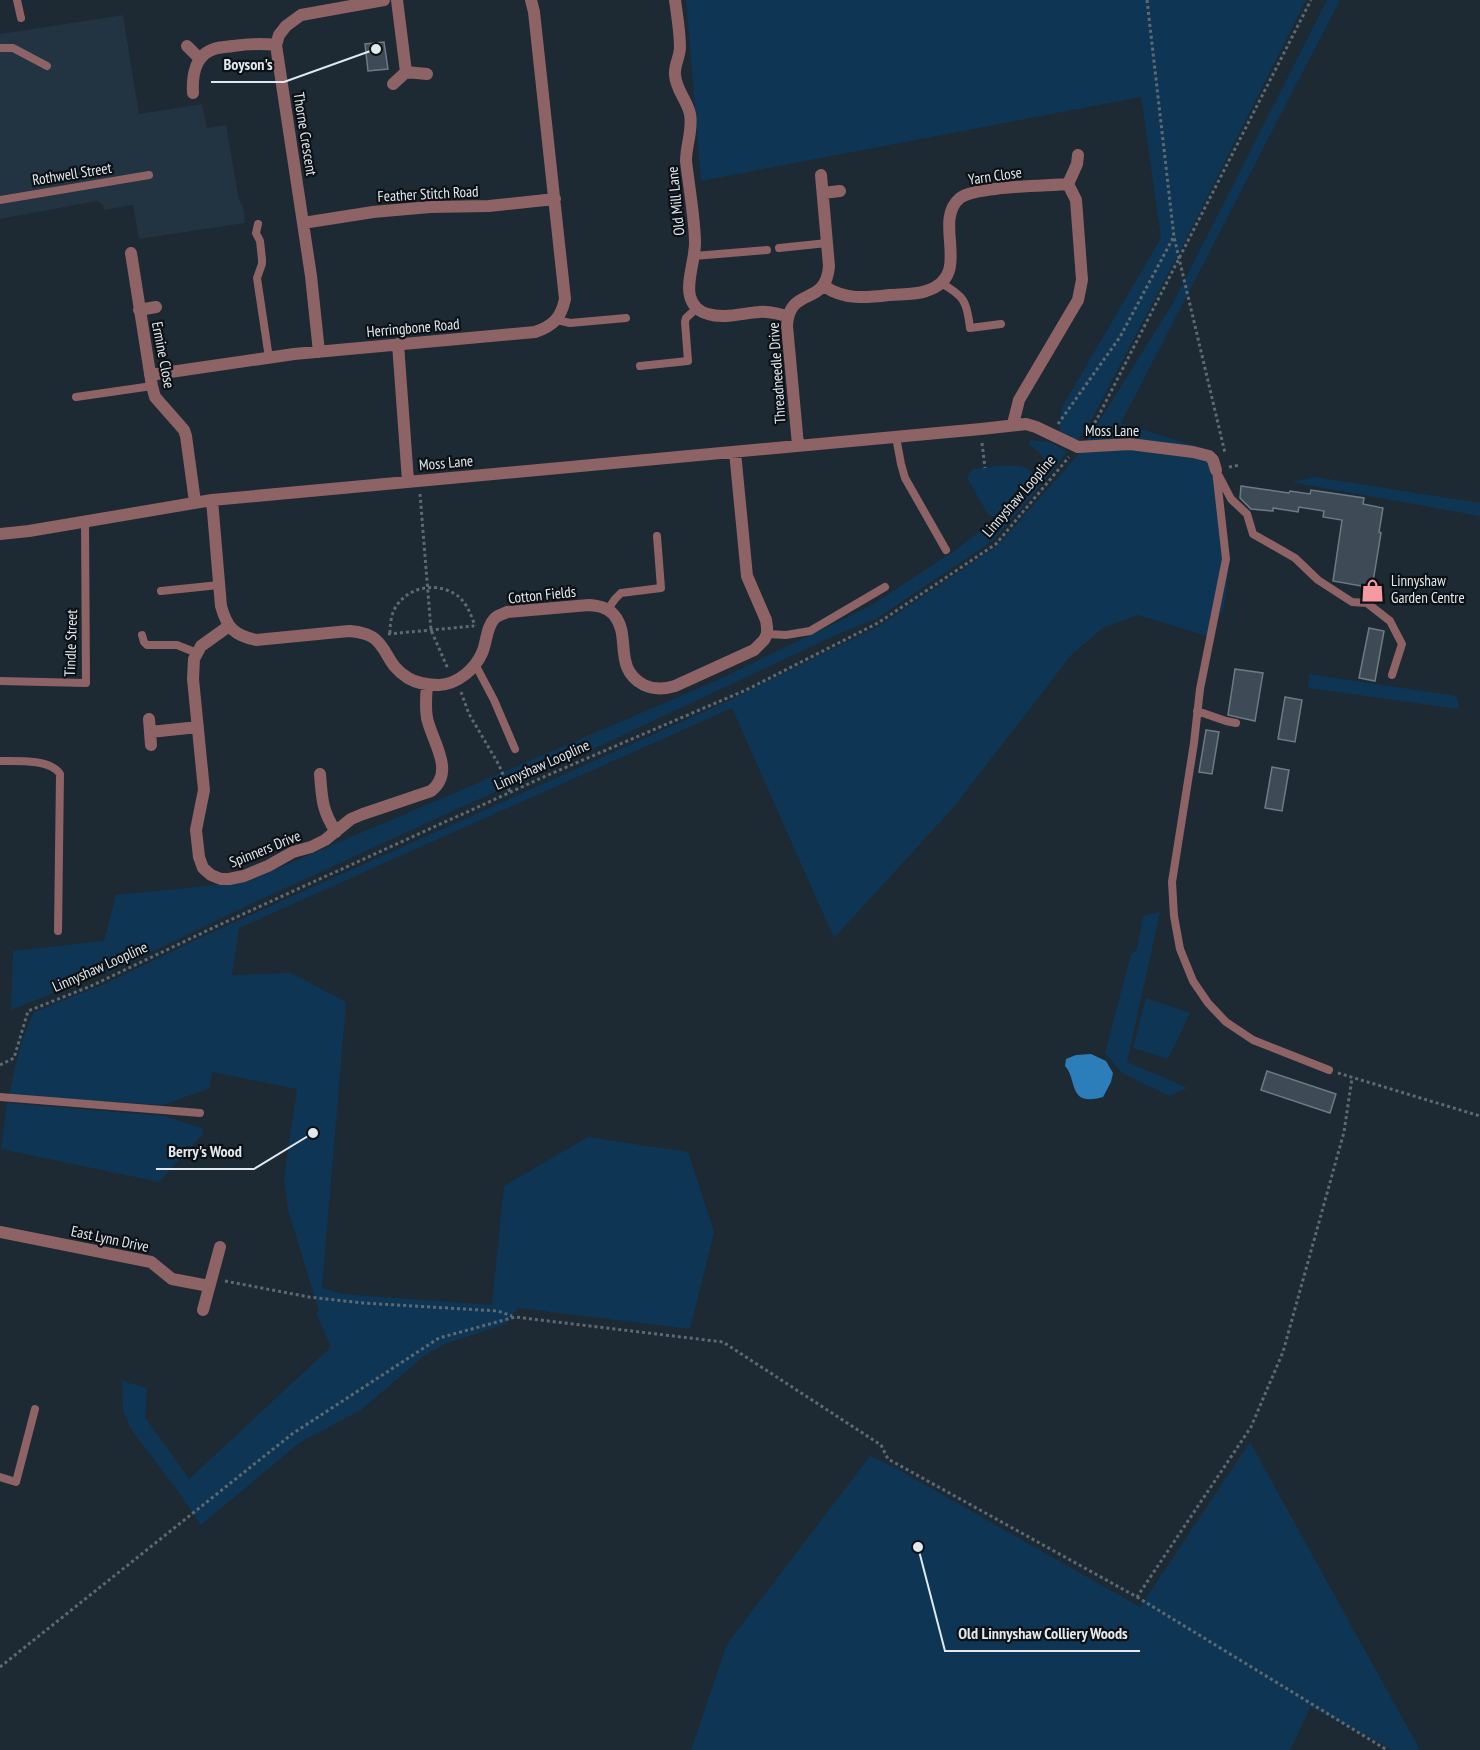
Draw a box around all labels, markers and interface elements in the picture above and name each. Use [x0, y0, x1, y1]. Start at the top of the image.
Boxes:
callout: Boyson's [211, 48, 284, 82]
text: Boyson's [223, 54, 273, 74]
street label: Thorne Crescent [290, 91, 321, 177]
street label: Rothwell Street [31, 158, 113, 189]
street label: Yarn Close [967, 162, 1023, 189]
street label: Old Mill Lane [662, 166, 689, 236]
street label: Feather Stitch Road [377, 181, 479, 206]
street label: Herringbone Road [366, 314, 460, 341]
street label: Ermine Close [148, 320, 179, 390]
street label: Threadneedle Drive [763, 322, 790, 424]
street label: Moss Lane [1085, 421, 1139, 440]
street label: Moss Lane [418, 451, 474, 474]
street label: Linnyshaw Loopline [978, 451, 1059, 541]
place label: Linnyshaw Garden Centre [1391, 571, 1465, 607]
shop icon: Linnyshaw Garden Centre [1360, 577, 1386, 603]
street label: Cotton Fields [507, 581, 577, 608]
street label: Tindle Street [60, 609, 81, 677]
street label: Linnyshaw Loopline [491, 735, 592, 794]
street label: Spinners Drive [226, 826, 303, 871]
street label: Linnyshaw Loopline [49, 937, 150, 996]
callout: Berry's Wood [156, 1135, 254, 1169]
text: Berry's Wood [168, 1141, 242, 1161]
street label: East Lynn Drive [69, 1221, 151, 1256]
callout: Old Linnyshaw Colliery Woods [945, 1617, 1140, 1651]
text: Old Linnyshaw Colliery Woods [958, 1623, 1128, 1643]

